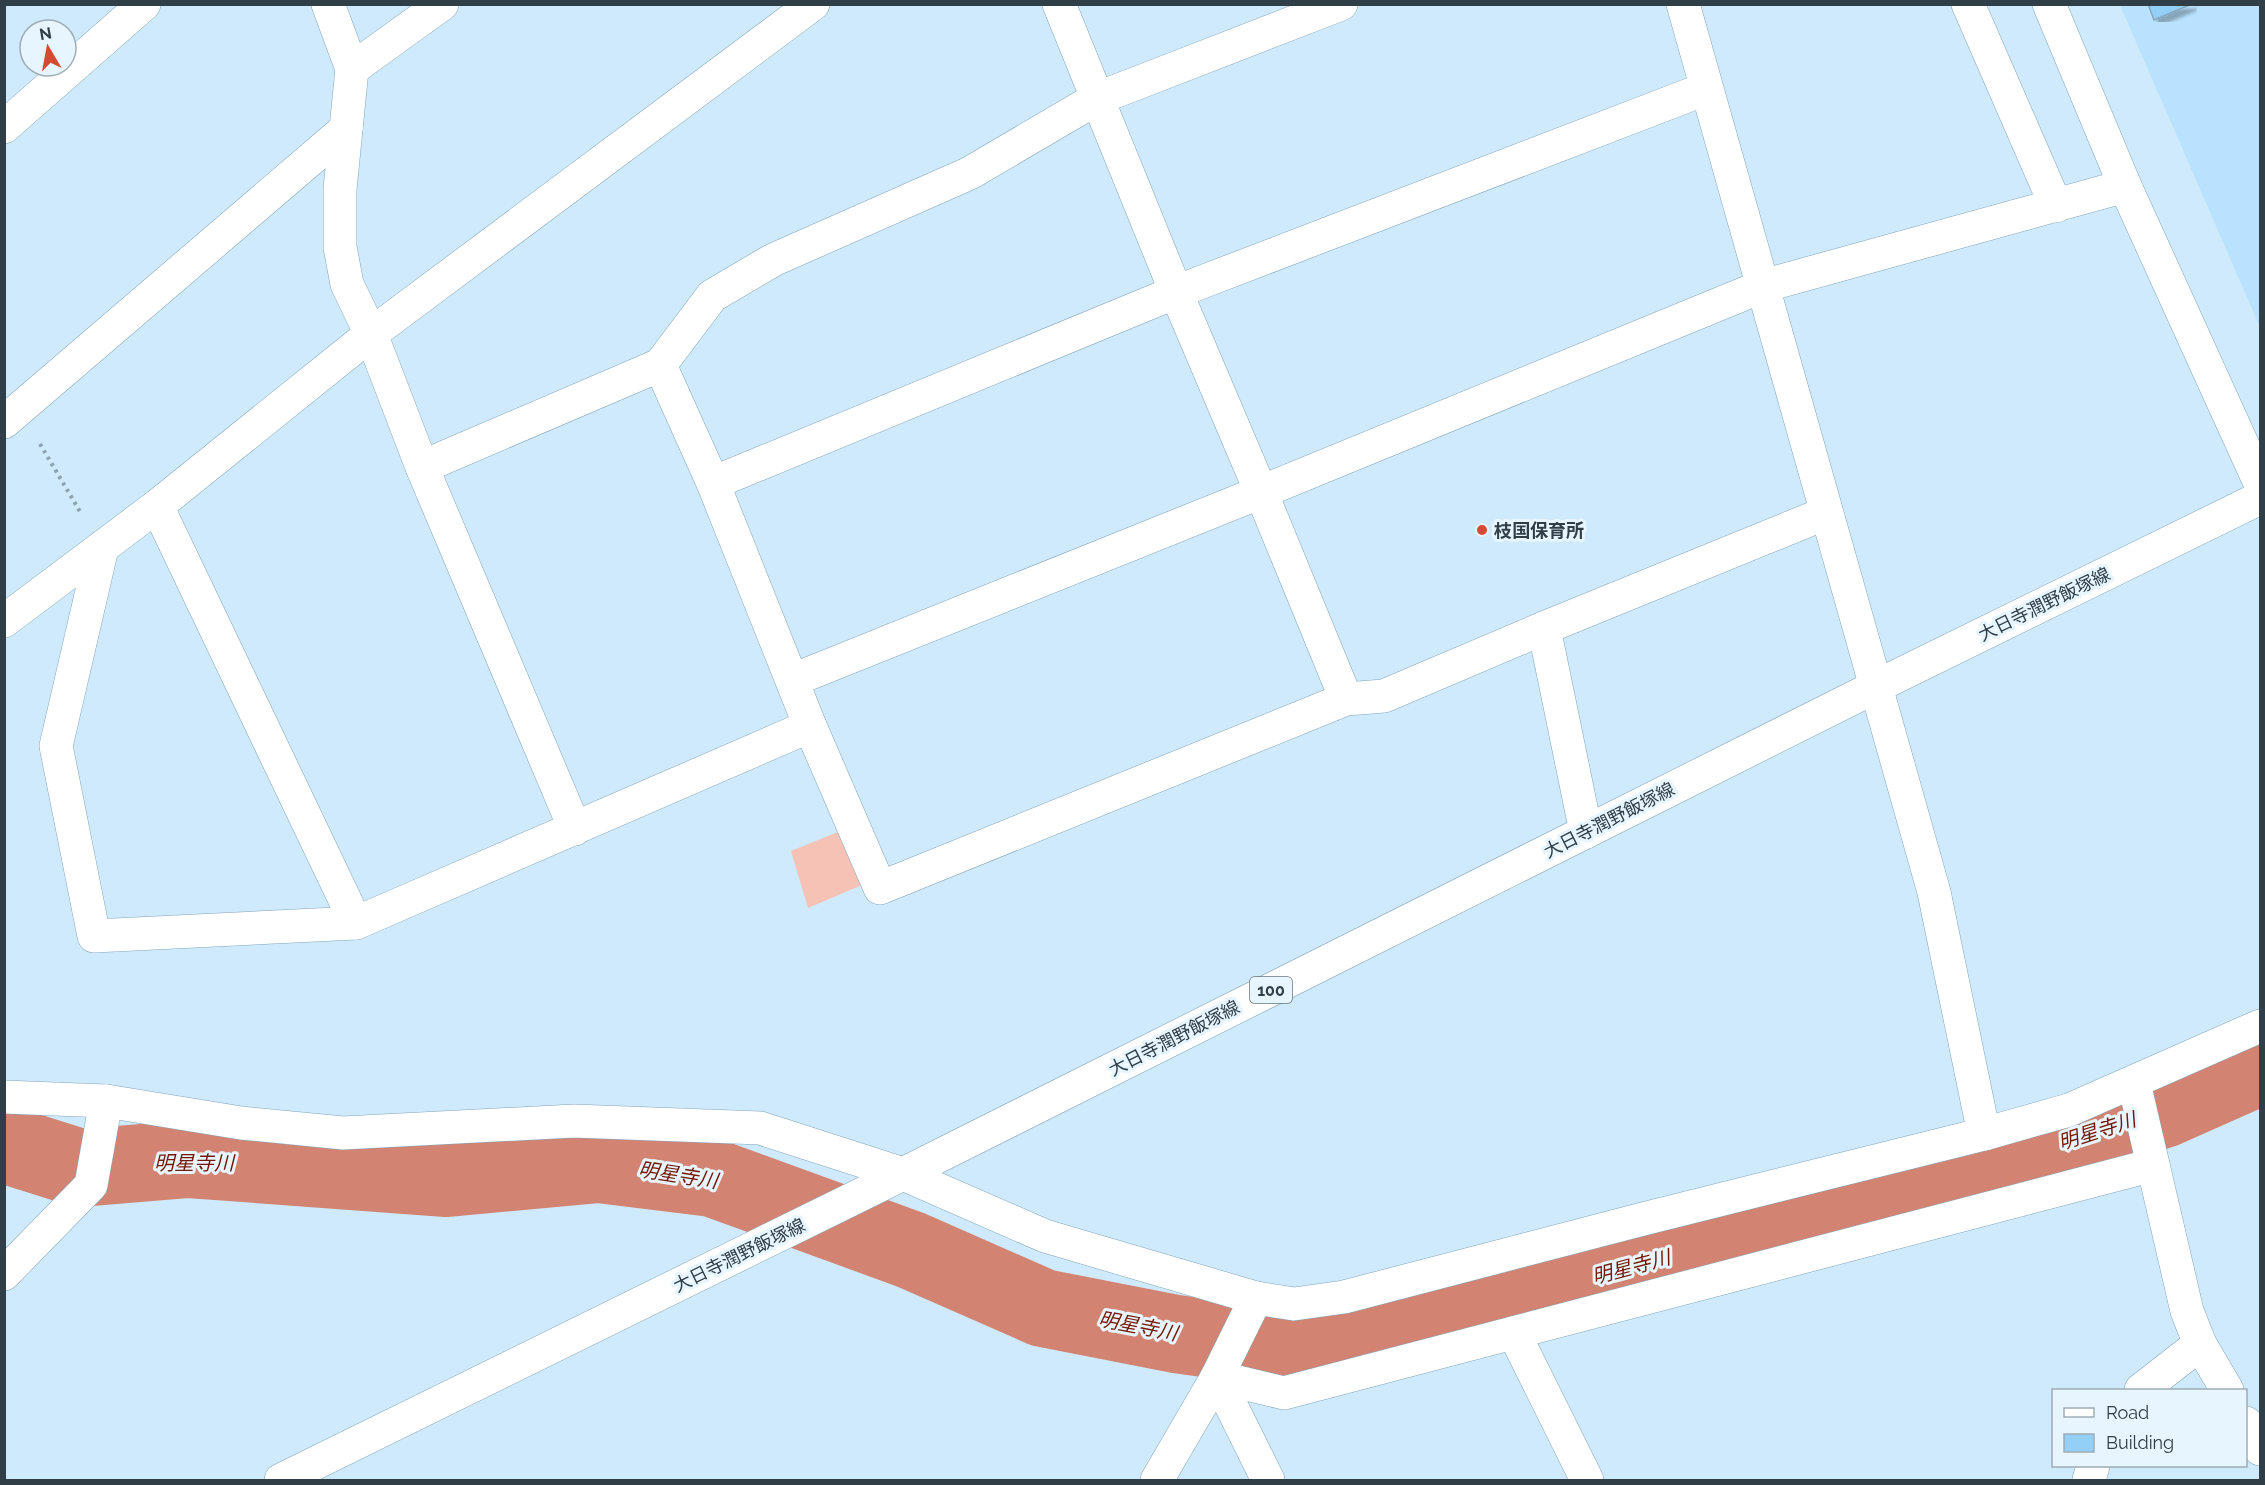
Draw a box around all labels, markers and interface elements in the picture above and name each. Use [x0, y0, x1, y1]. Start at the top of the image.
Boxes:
north arrow [18, 18, 78, 78]
text: N [38, 23, 53, 44]
place label: 枝国保育所 [1494, 520, 1584, 541]
marker: 枝国保育所 [1475, 523, 1489, 537]
street label: 大日寺潤野飯塚線 [1975, 563, 2113, 645]
street label: 大日寺潤野飯塚線 [1540, 778, 1678, 862]
road number: 100 [1250, 977, 1292, 1003]
street label: 大日寺潤野飯塚線 [1105, 996, 1243, 1080]
water label: 明星寺川 [2055, 1107, 2141, 1155]
water label: 明星寺川 [154, 1151, 236, 1175]
water label: 明星寺川 [637, 1157, 721, 1193]
street label: 大日寺潤野飯塚線 [670, 1214, 808, 1296]
water label: 明星寺川 [1589, 1245, 1675, 1289]
water label: 明星寺川 [1096, 1307, 1182, 1346]
legend [2052, 1389, 2247, 1467]
text: Road [2106, 1402, 2149, 1423]
text: Building [2106, 1432, 2174, 1453]

